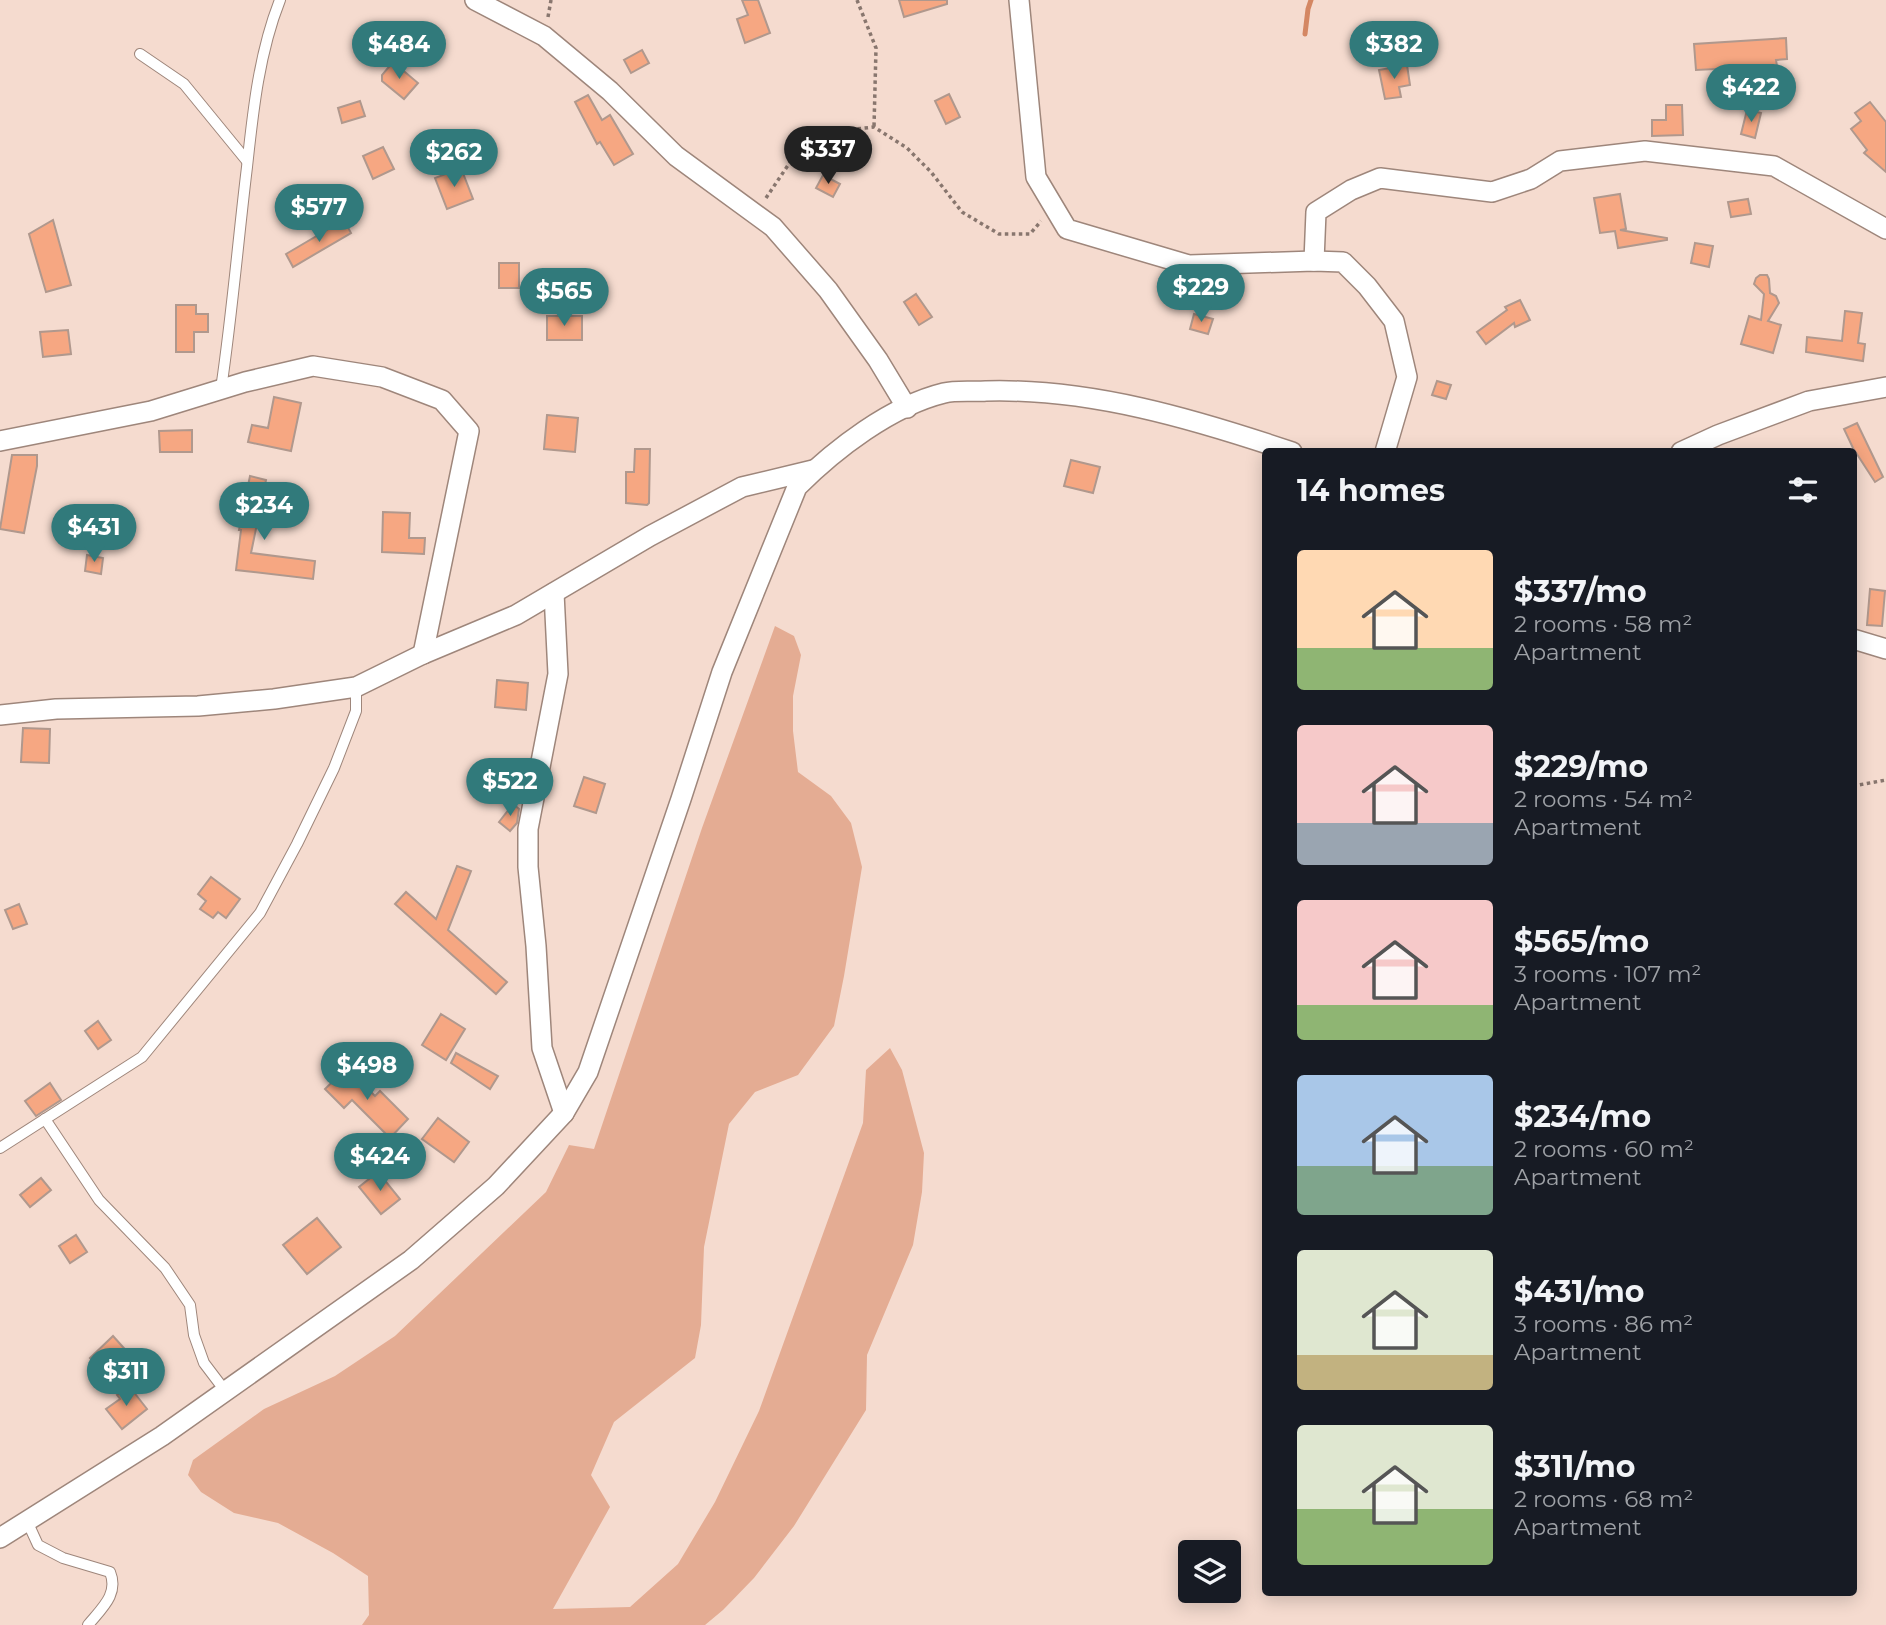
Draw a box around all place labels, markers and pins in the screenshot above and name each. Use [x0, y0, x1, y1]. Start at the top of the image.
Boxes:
pin: $484 [358, 22, 440, 81]
pin: $382 [1353, 22, 1435, 81]
pin: $422 [1710, 64, 1792, 124]
pin: $337 [787, 127, 869, 186]
pin: $262 [413, 130, 495, 189]
pin: $577 [278, 184, 360, 244]
pin: $229 [1160, 264, 1242, 324]
pin: $565 [523, 268, 605, 328]
pin: $234 [223, 482, 305, 542]
pin: $431 [53, 504, 135, 564]
pin: $522 [469, 758, 551, 818]
pin: $498 [326, 1042, 408, 1102]
pin: $424 [339, 1134, 421, 1193]
pin: $311 [85, 1348, 167, 1408]

